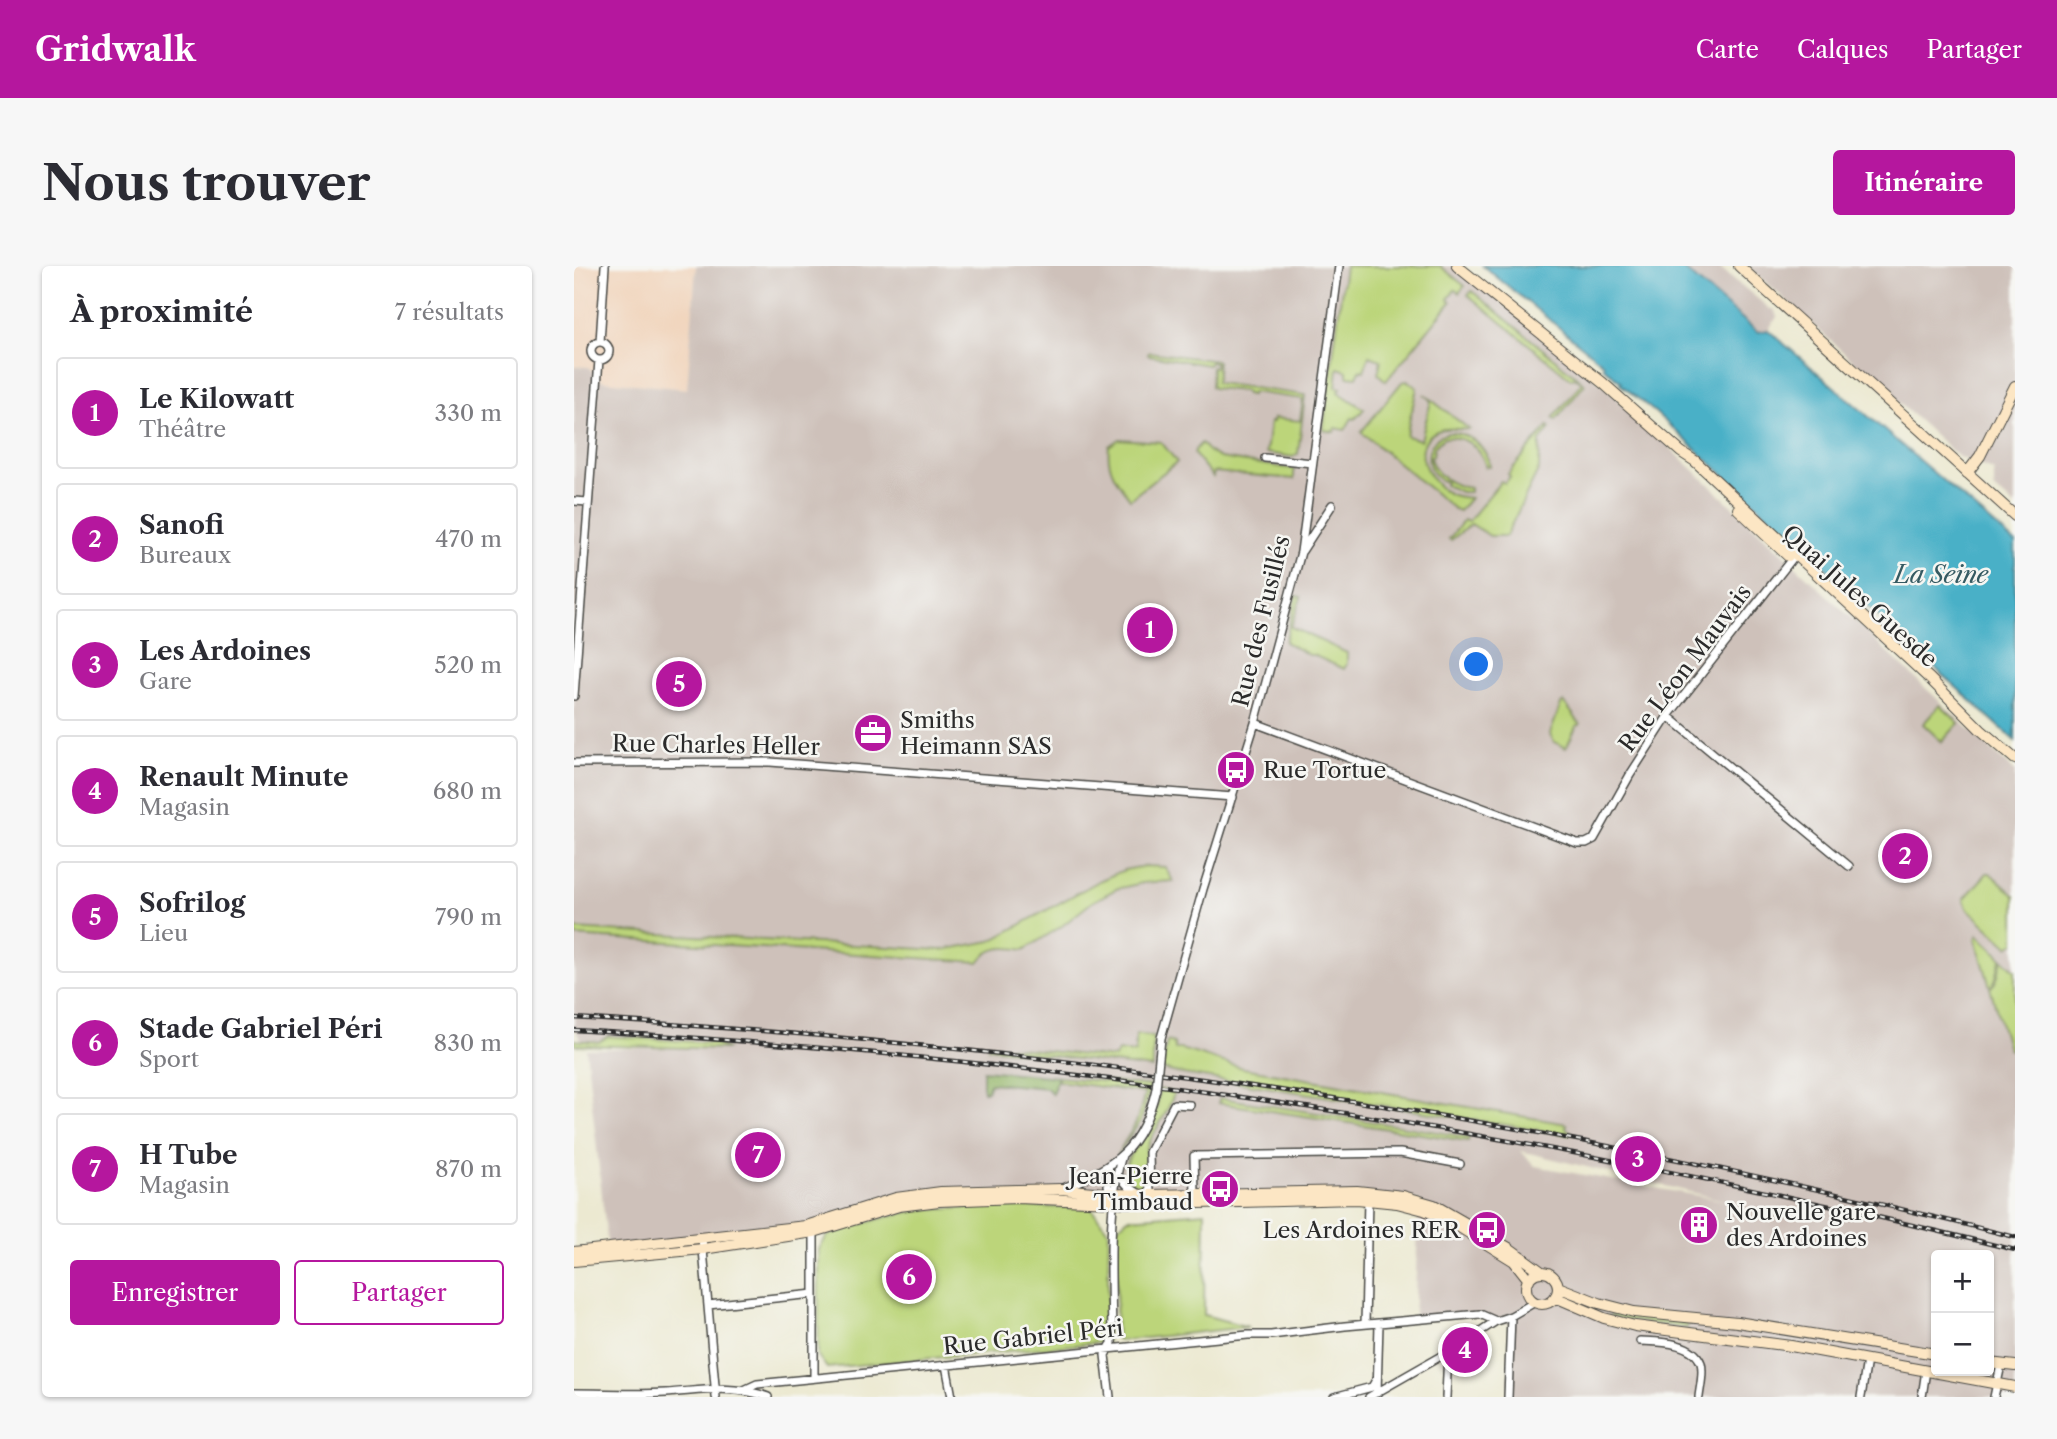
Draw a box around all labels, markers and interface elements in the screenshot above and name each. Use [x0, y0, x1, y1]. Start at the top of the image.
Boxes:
text: Gridwalk [35, 29, 196, 70]
text: Carte [1696, 35, 1759, 64]
text: Calques [1797, 35, 1888, 64]
text: Partager [1926, 35, 2022, 64]
button: Itinéraire [1833, 150, 2015, 215]
text: Nous trouver [42, 152, 370, 213]
text: À proximité [70, 293, 253, 330]
text: 7 résultats [395, 298, 504, 326]
text: Le Kilowatt [139, 383, 294, 415]
text: 1 [90, 399, 100, 427]
text: 330 m [435, 399, 502, 427]
text: Théâtre [139, 415, 226, 443]
text: Sanofi [139, 509, 224, 541]
street label: Quai Jules Guesde [1777, 519, 1943, 673]
text: 2 [88, 525, 102, 553]
text: 470 m [435, 525, 502, 553]
street label: Rue des Fusillés [1226, 532, 1296, 710]
text: Bureaux [139, 541, 231, 569]
water label: La Seine [1892, 560, 1989, 589]
street label: Rue Léon Mauvais [1613, 579, 1757, 757]
pin: 1 [1127, 604, 1173, 656]
text: Les Ardoines [139, 635, 311, 667]
your location [1459, 647, 1493, 681]
text: 3 [89, 651, 102, 679]
text: 520 m [434, 651, 502, 679]
pin: 5 [656, 658, 702, 710]
text: Gare [139, 667, 192, 695]
place label: Smiths Heimann SAS [900, 706, 1052, 760]
office icon: Smiths Heimann SAS [852, 712, 894, 754]
street label: Rue Charles Heller [612, 729, 821, 761]
bus stop icon: Rue Tortue [1215, 749, 1257, 791]
place label: Rue Tortue [1263, 756, 1386, 784]
text: Renault Minute [139, 761, 348, 793]
text: 4 [88, 777, 102, 805]
text: 680 m [433, 777, 502, 805]
text: Magasin [139, 793, 230, 821]
pin: 2 [1882, 830, 1928, 882]
text: Sofrilog [139, 887, 246, 919]
text: 5 [89, 903, 101, 931]
text: 790 m [435, 903, 502, 931]
text: Lieu [139, 919, 188, 947]
text: Stade Gabriel Péri [139, 1013, 382, 1045]
text: 6 [88, 1029, 102, 1057]
text: 830 m [434, 1029, 502, 1057]
text: Sport [139, 1045, 199, 1073]
pin: 7 [735, 1129, 781, 1181]
pin: 3 [1615, 1133, 1661, 1185]
text: H Tube [139, 1139, 238, 1171]
text: 7 [89, 1155, 101, 1183]
text: 870 m [435, 1155, 502, 1183]
place label: Jean-Pierre Timbaud [1065, 1162, 1193, 1216]
bus stop icon: Jean-Pierre Timbaud [1199, 1168, 1241, 1210]
text: Magasin [139, 1171, 230, 1199]
place label: Nouvelle gare des Ardoines [1726, 1198, 1876, 1252]
building icon: Nouvelle gare des Ardoines [1678, 1204, 1720, 1246]
bus stop icon: Les Ardoines RER [1466, 1209, 1508, 1251]
place label: Les Ardoines RER [1262, 1216, 1461, 1244]
map controls [1931, 1250, 1994, 1376]
button: + [1931, 1250, 1994, 1313]
pin: 6 [886, 1251, 932, 1303]
button: Enregistrer [70, 1260, 280, 1325]
button: Partager [294, 1260, 504, 1325]
button: − [1931, 1313, 1994, 1376]
street label: Rue Gabriel Péri [941, 1314, 1125, 1360]
pin: 4 [1442, 1324, 1488, 1376]

